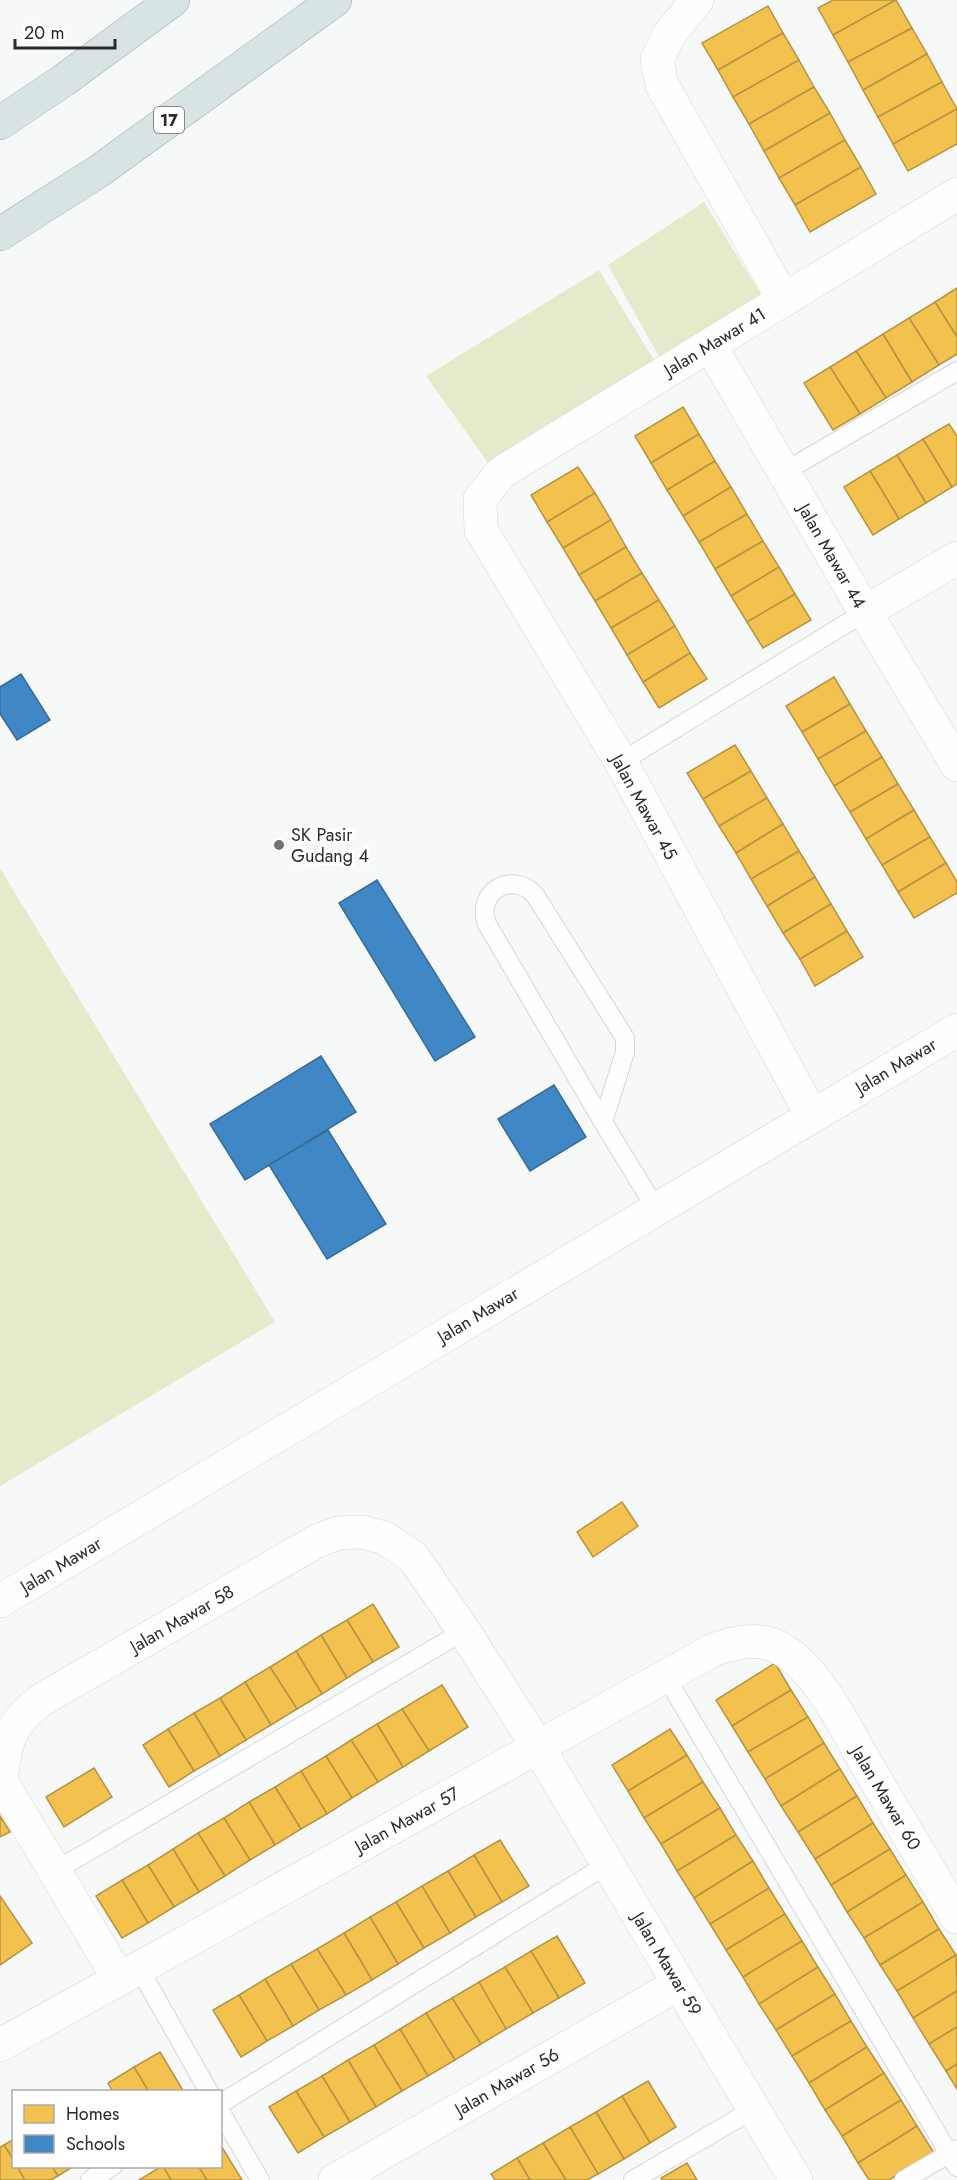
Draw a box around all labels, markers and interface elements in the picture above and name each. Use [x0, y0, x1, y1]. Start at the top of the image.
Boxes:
scale bar [15, 12, 116, 50]
text: 20 m [24, 20, 64, 46]
road number: 17 [154, 107, 184, 133]
street label: Jalan Mawar 41 [657, 301, 771, 384]
street label: Jalan Mawar 44 [790, 497, 873, 613]
street label: Jalan Mawar 45 [603, 748, 684, 864]
place label: SK Pasir Gudang 4 [291, 822, 369, 869]
marker: SK Pasir Gudang 4 [272, 838, 286, 852]
street label: Jalan Mawar [849, 1031, 942, 1102]
street label: Jalan Mawar [431, 1280, 524, 1351]
street label: Jalan Mawar [14, 1530, 107, 1601]
street label: Jalan Mawar 58 [123, 1579, 239, 1660]
street label: Jalan Mawar 60 [844, 1739, 927, 1855]
street label: Jalan Mawar 57 [348, 1780, 464, 1860]
street label: Jalan Mawar 59 [625, 1906, 708, 2021]
street label: Jalan Mawar 56 [448, 2042, 564, 2123]
legend [12, 2090, 222, 2168]
text: Homes [66, 2101, 119, 2127]
text: Schools [66, 2131, 125, 2157]

